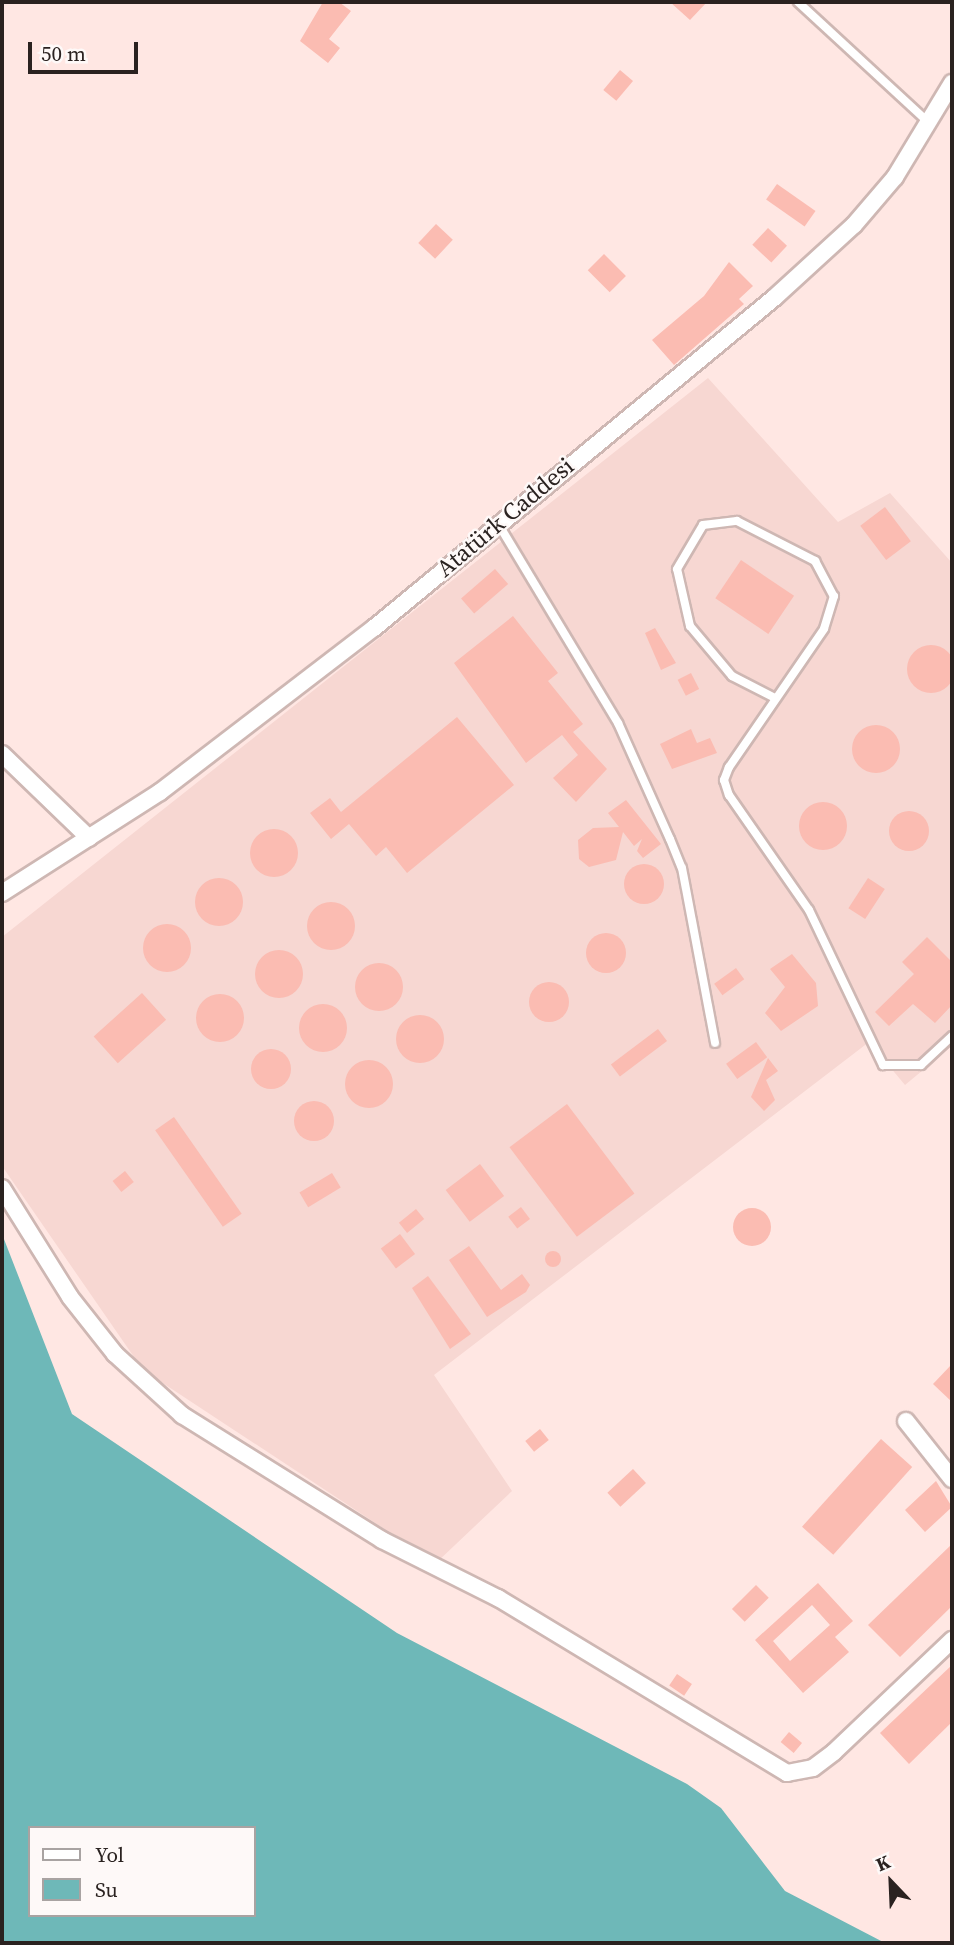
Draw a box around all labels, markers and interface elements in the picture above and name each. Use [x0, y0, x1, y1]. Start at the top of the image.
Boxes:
scale bar [32, 28, 142, 72]
text: 50 m [41, 39, 86, 68]
street label: Atatürk Caddesi [431, 451, 579, 583]
legend [28, 1826, 256, 1917]
text: Yol [95, 1840, 124, 1869]
north arrow [856, 1847, 926, 1917]
text: K [872, 1848, 894, 1877]
text: Su [95, 1875, 118, 1904]

